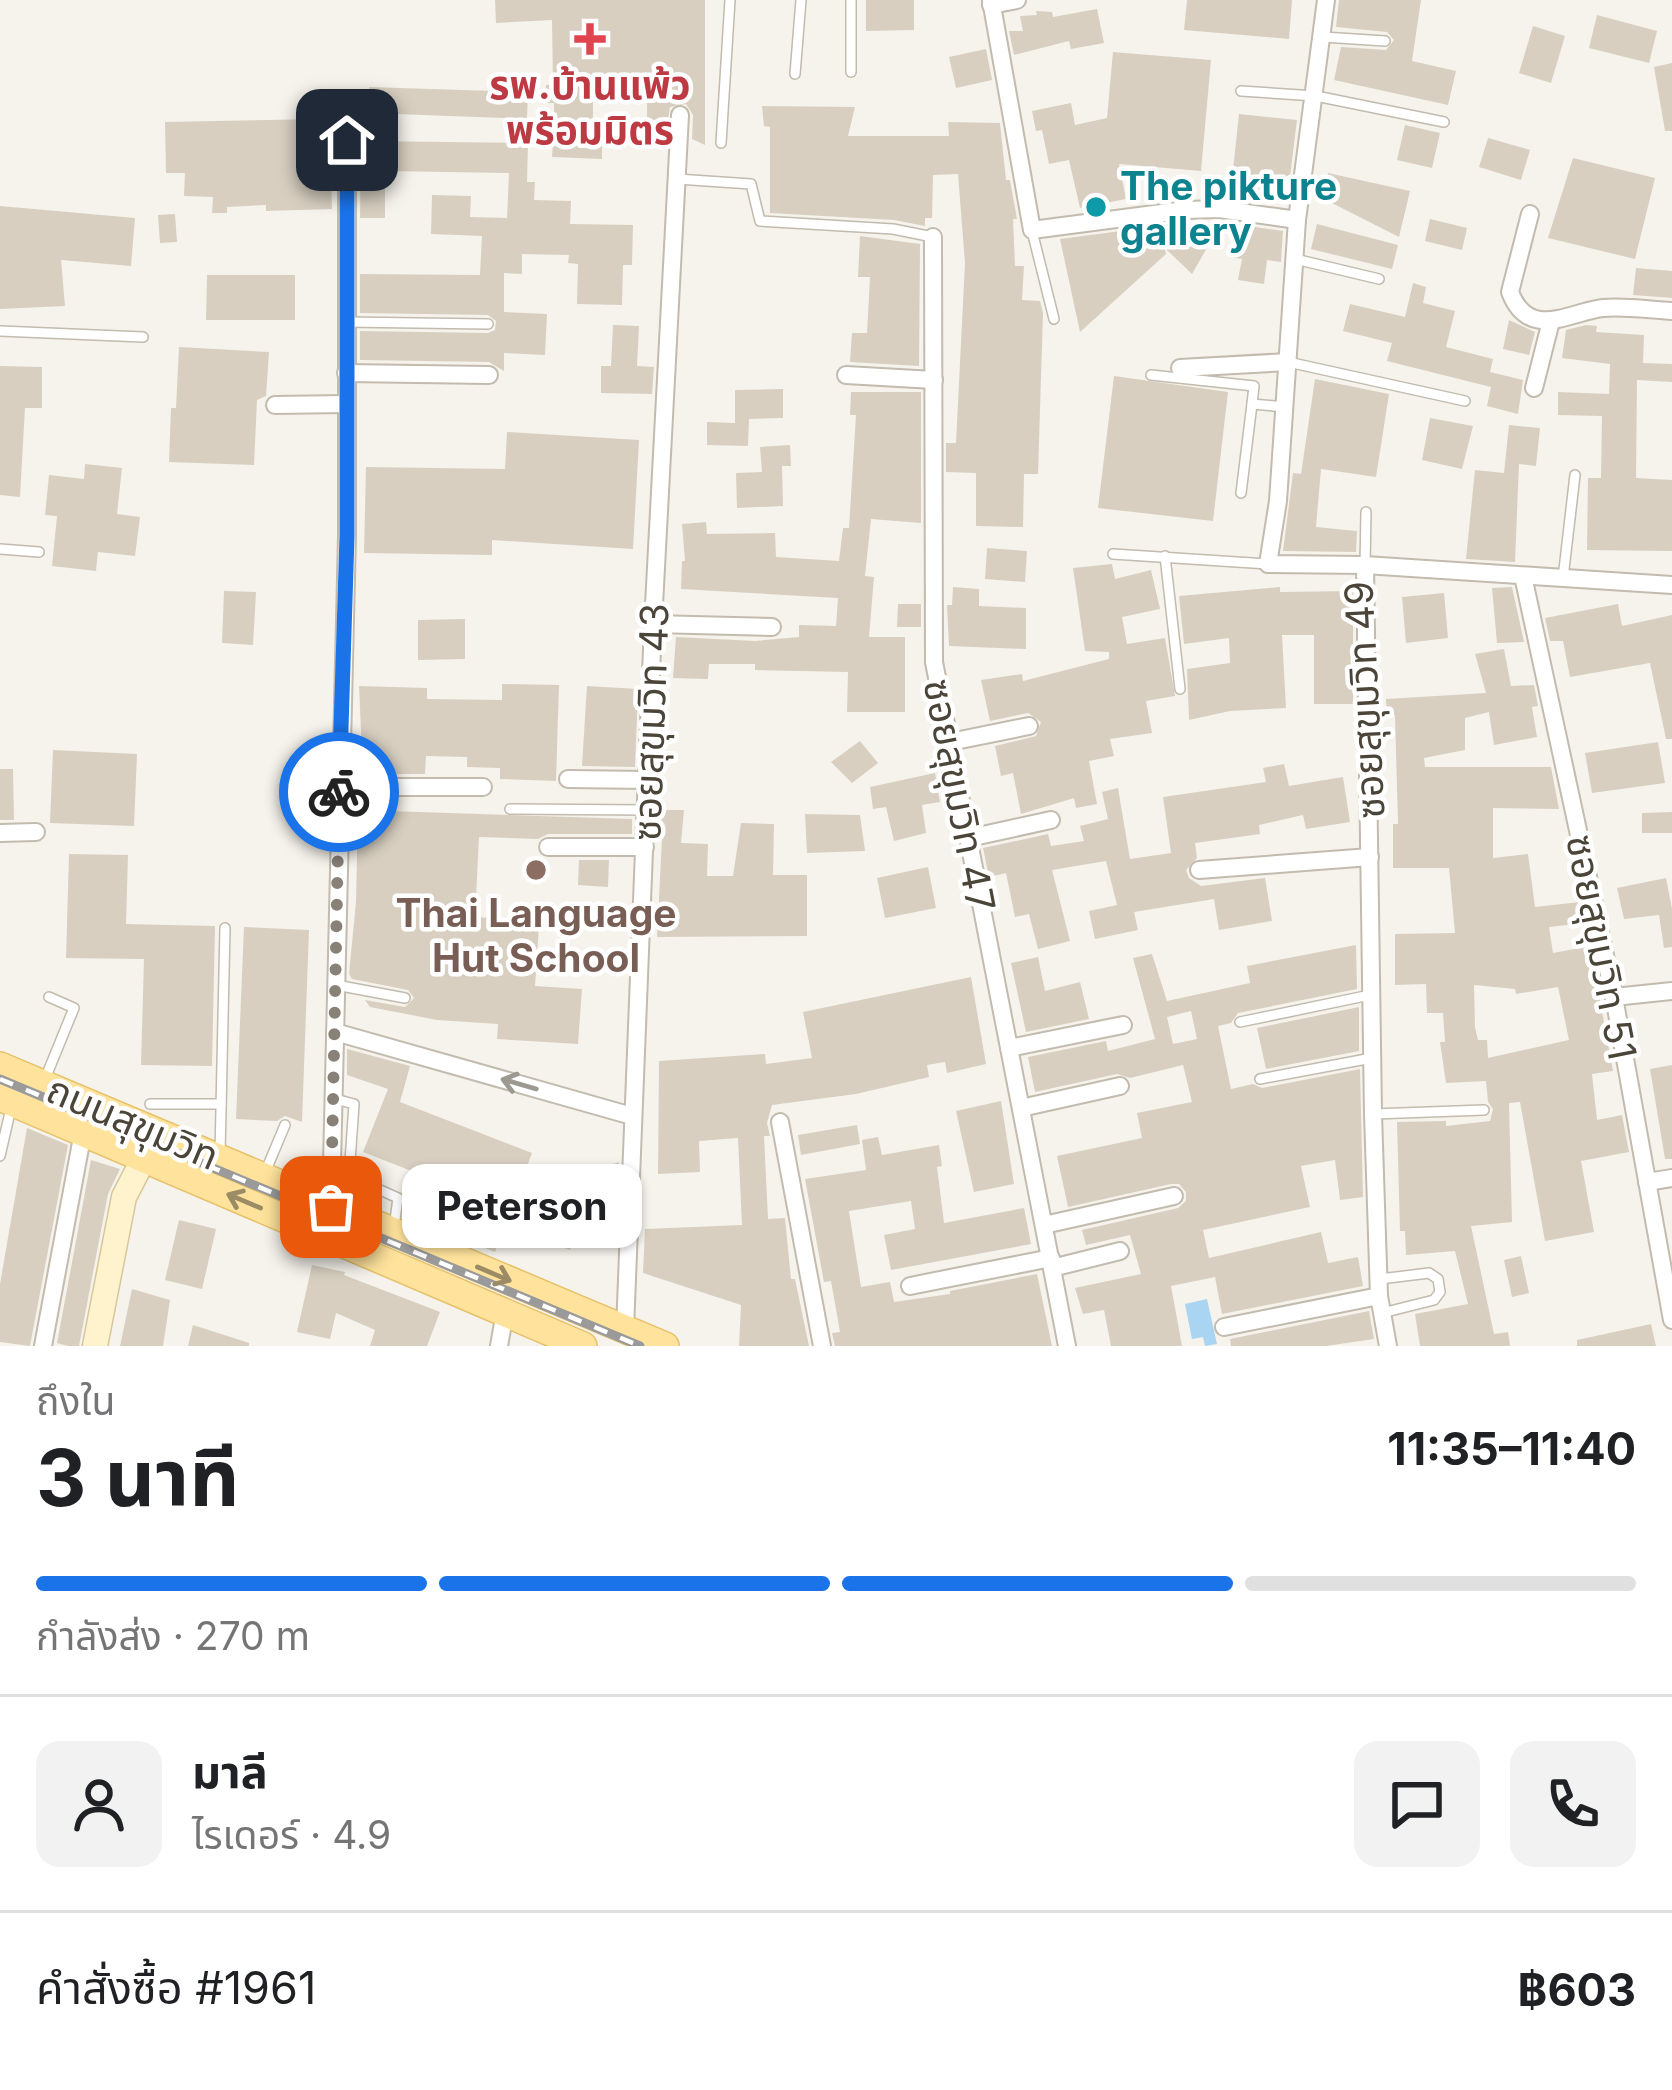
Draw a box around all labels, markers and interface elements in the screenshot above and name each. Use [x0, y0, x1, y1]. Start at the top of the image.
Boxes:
marker: รพ.บ้านแพ้ว พร้อมมิตร [574, 23, 606, 55]
place label: รพ.บ้านแพ้ว พร้อมมิตร [489, 61, 691, 153]
pin [296, 89, 398, 191]
icon: home [314, 107, 380, 173]
place label: The pikture gallery [1120, 162, 1337, 254]
marker: The pikture gallery [1083, 194, 1109, 220]
street label: ซอยสุขุมวิท 49 [1334, 580, 1395, 820]
street label: ซอยสุขุมวิท 43 [622, 602, 679, 842]
street label: ซอยสุขุมวิท 47 [913, 675, 1006, 916]
courier [279, 732, 399, 852]
icon: bike [306, 759, 372, 825]
street label: ซอยสุขุมวิท 51 [1556, 830, 1647, 1064]
marker: Thai Language Hut School [523, 857, 549, 883]
place label: Thai Language Hut School [395, 889, 677, 981]
street label: ถนนสุขุมวิท [40, 1065, 226, 1180]
one-way arrow [501, 1072, 539, 1094]
pin [280, 1156, 382, 1258]
callout: Peterson [403, 1165, 643, 1249]
icon: bag [298, 1174, 364, 1240]
text: Peterson [436, 1182, 608, 1229]
one-way arrow [226, 1188, 262, 1210]
one-way arrow [475, 1265, 511, 1287]
text: ถึงใน [36, 1377, 115, 1424]
text: 11:35–11:40 [1387, 1421, 1636, 1476]
text: 3 นาที [36, 1430, 239, 1525]
text: กำลังส่ง · 270 m [36, 1612, 310, 1659]
button: person [36, 1741, 162, 1867]
button: chat [1354, 1741, 1480, 1867]
button: phone [1510, 1741, 1636, 1867]
text: มาลี [192, 1744, 268, 1799]
text: ไรเดอร์ · 4.9 [192, 1811, 391, 1858]
text: คำสั่งซื้อ #1961 [36, 1960, 316, 2015]
text: ฿603 [1518, 1962, 1636, 2017]

